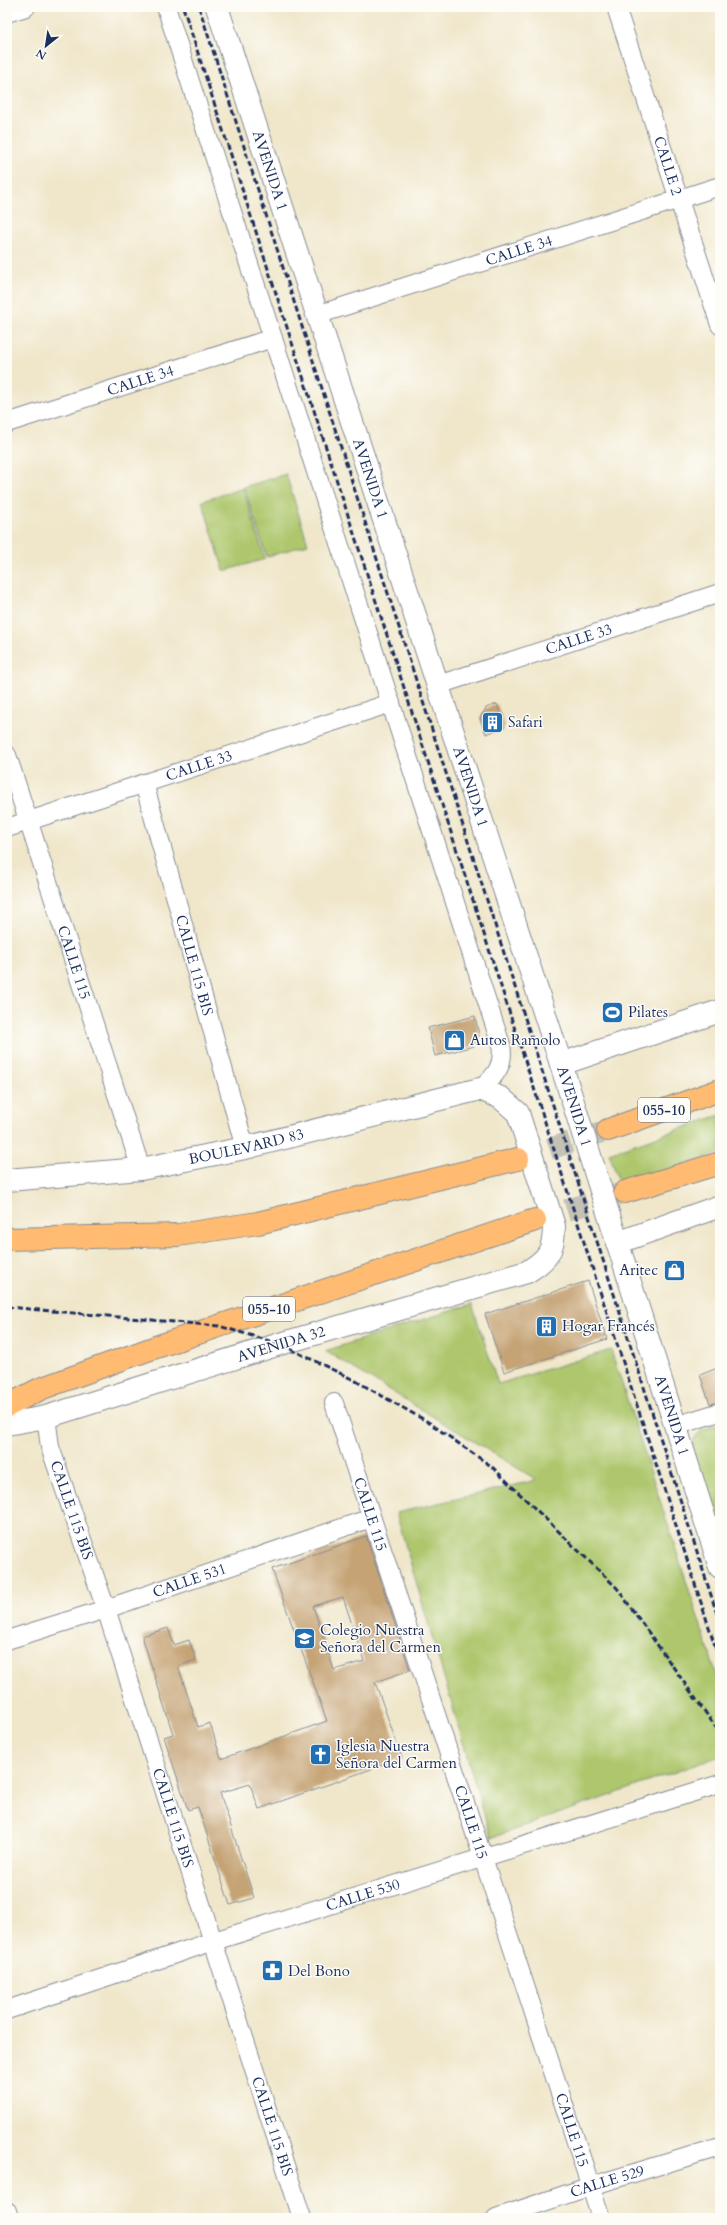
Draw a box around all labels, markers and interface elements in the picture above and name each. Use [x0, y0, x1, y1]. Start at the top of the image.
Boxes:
north arrow [26, 26, 66, 66]
text: N [33, 45, 49, 63]
street label: AVENIDA 1 [248, 128, 293, 213]
street label: CALLE 2 [649, 133, 687, 198]
street label: CALLE 34 [483, 230, 555, 270]
street label: CALLE 34 [104, 360, 177, 400]
street label: AVENIDA 1 [348, 436, 393, 521]
street label: CALLE 33 [543, 619, 615, 659]
building icon: Safari [480, 709, 506, 735]
place label: Safari [508, 712, 543, 732]
street label: AVENIDA 1 [448, 744, 493, 830]
street label: CALLE 33 [163, 745, 235, 786]
street label: CALLE 115 BIS [171, 913, 218, 1018]
street label: CALLE 115 [53, 923, 95, 1002]
sports icon: Pilates [599, 999, 625, 1025]
place label: Pilates [628, 1002, 668, 1022]
shop icon: Autos Ramolo [441, 1027, 467, 1053]
place label: Autos Ramolo [470, 1030, 560, 1050]
street label: AVENIDA 1 [552, 1064, 597, 1149]
road number: 055-10 [638, 1098, 690, 1122]
street label: BOULEVARD 83 [187, 1124, 306, 1169]
shop icon: Aritec [661, 1257, 687, 1283]
place label: Aritec [619, 1260, 658, 1280]
road number: 055-10 [243, 1297, 295, 1321]
building icon: Hogar Francés [533, 1313, 559, 1339]
place label: Hogar Francés [562, 1316, 655, 1336]
street label: AVENIDA 32 [235, 1321, 328, 1367]
street label: AVENIDA 1 [650, 1372, 694, 1458]
street label: CALLE 115 BIS [45, 1458, 98, 1562]
street label: CALLE 115 [349, 1475, 392, 1554]
street label: CALLE 531 [150, 1558, 229, 1602]
place label: Colegio Nuestra Señora del Carmen [320, 1620, 442, 1657]
school or university icon: Colegio Nuestra Señora del Carmen [291, 1626, 317, 1652]
place label: Iglesia Nuestra Señora del Carmen [336, 1736, 458, 1773]
church icon: Iglesia Nuestra Señora del Carmen [308, 1742, 334, 1768]
street label: CALLE 115 BIS [148, 1765, 199, 1870]
street label: CALLE 115 [450, 1783, 493, 1862]
street label: CALLE 530 [323, 1874, 403, 1916]
pharmacy icon: Del Bono [260, 1958, 286, 1984]
place label: Del Bono [288, 1961, 350, 1981]
street label: CALLE 115 BIS [247, 2074, 298, 2179]
street label: CALLE 115 [551, 2090, 594, 2170]
street label: CALLE 529 [567, 2160, 647, 2202]

